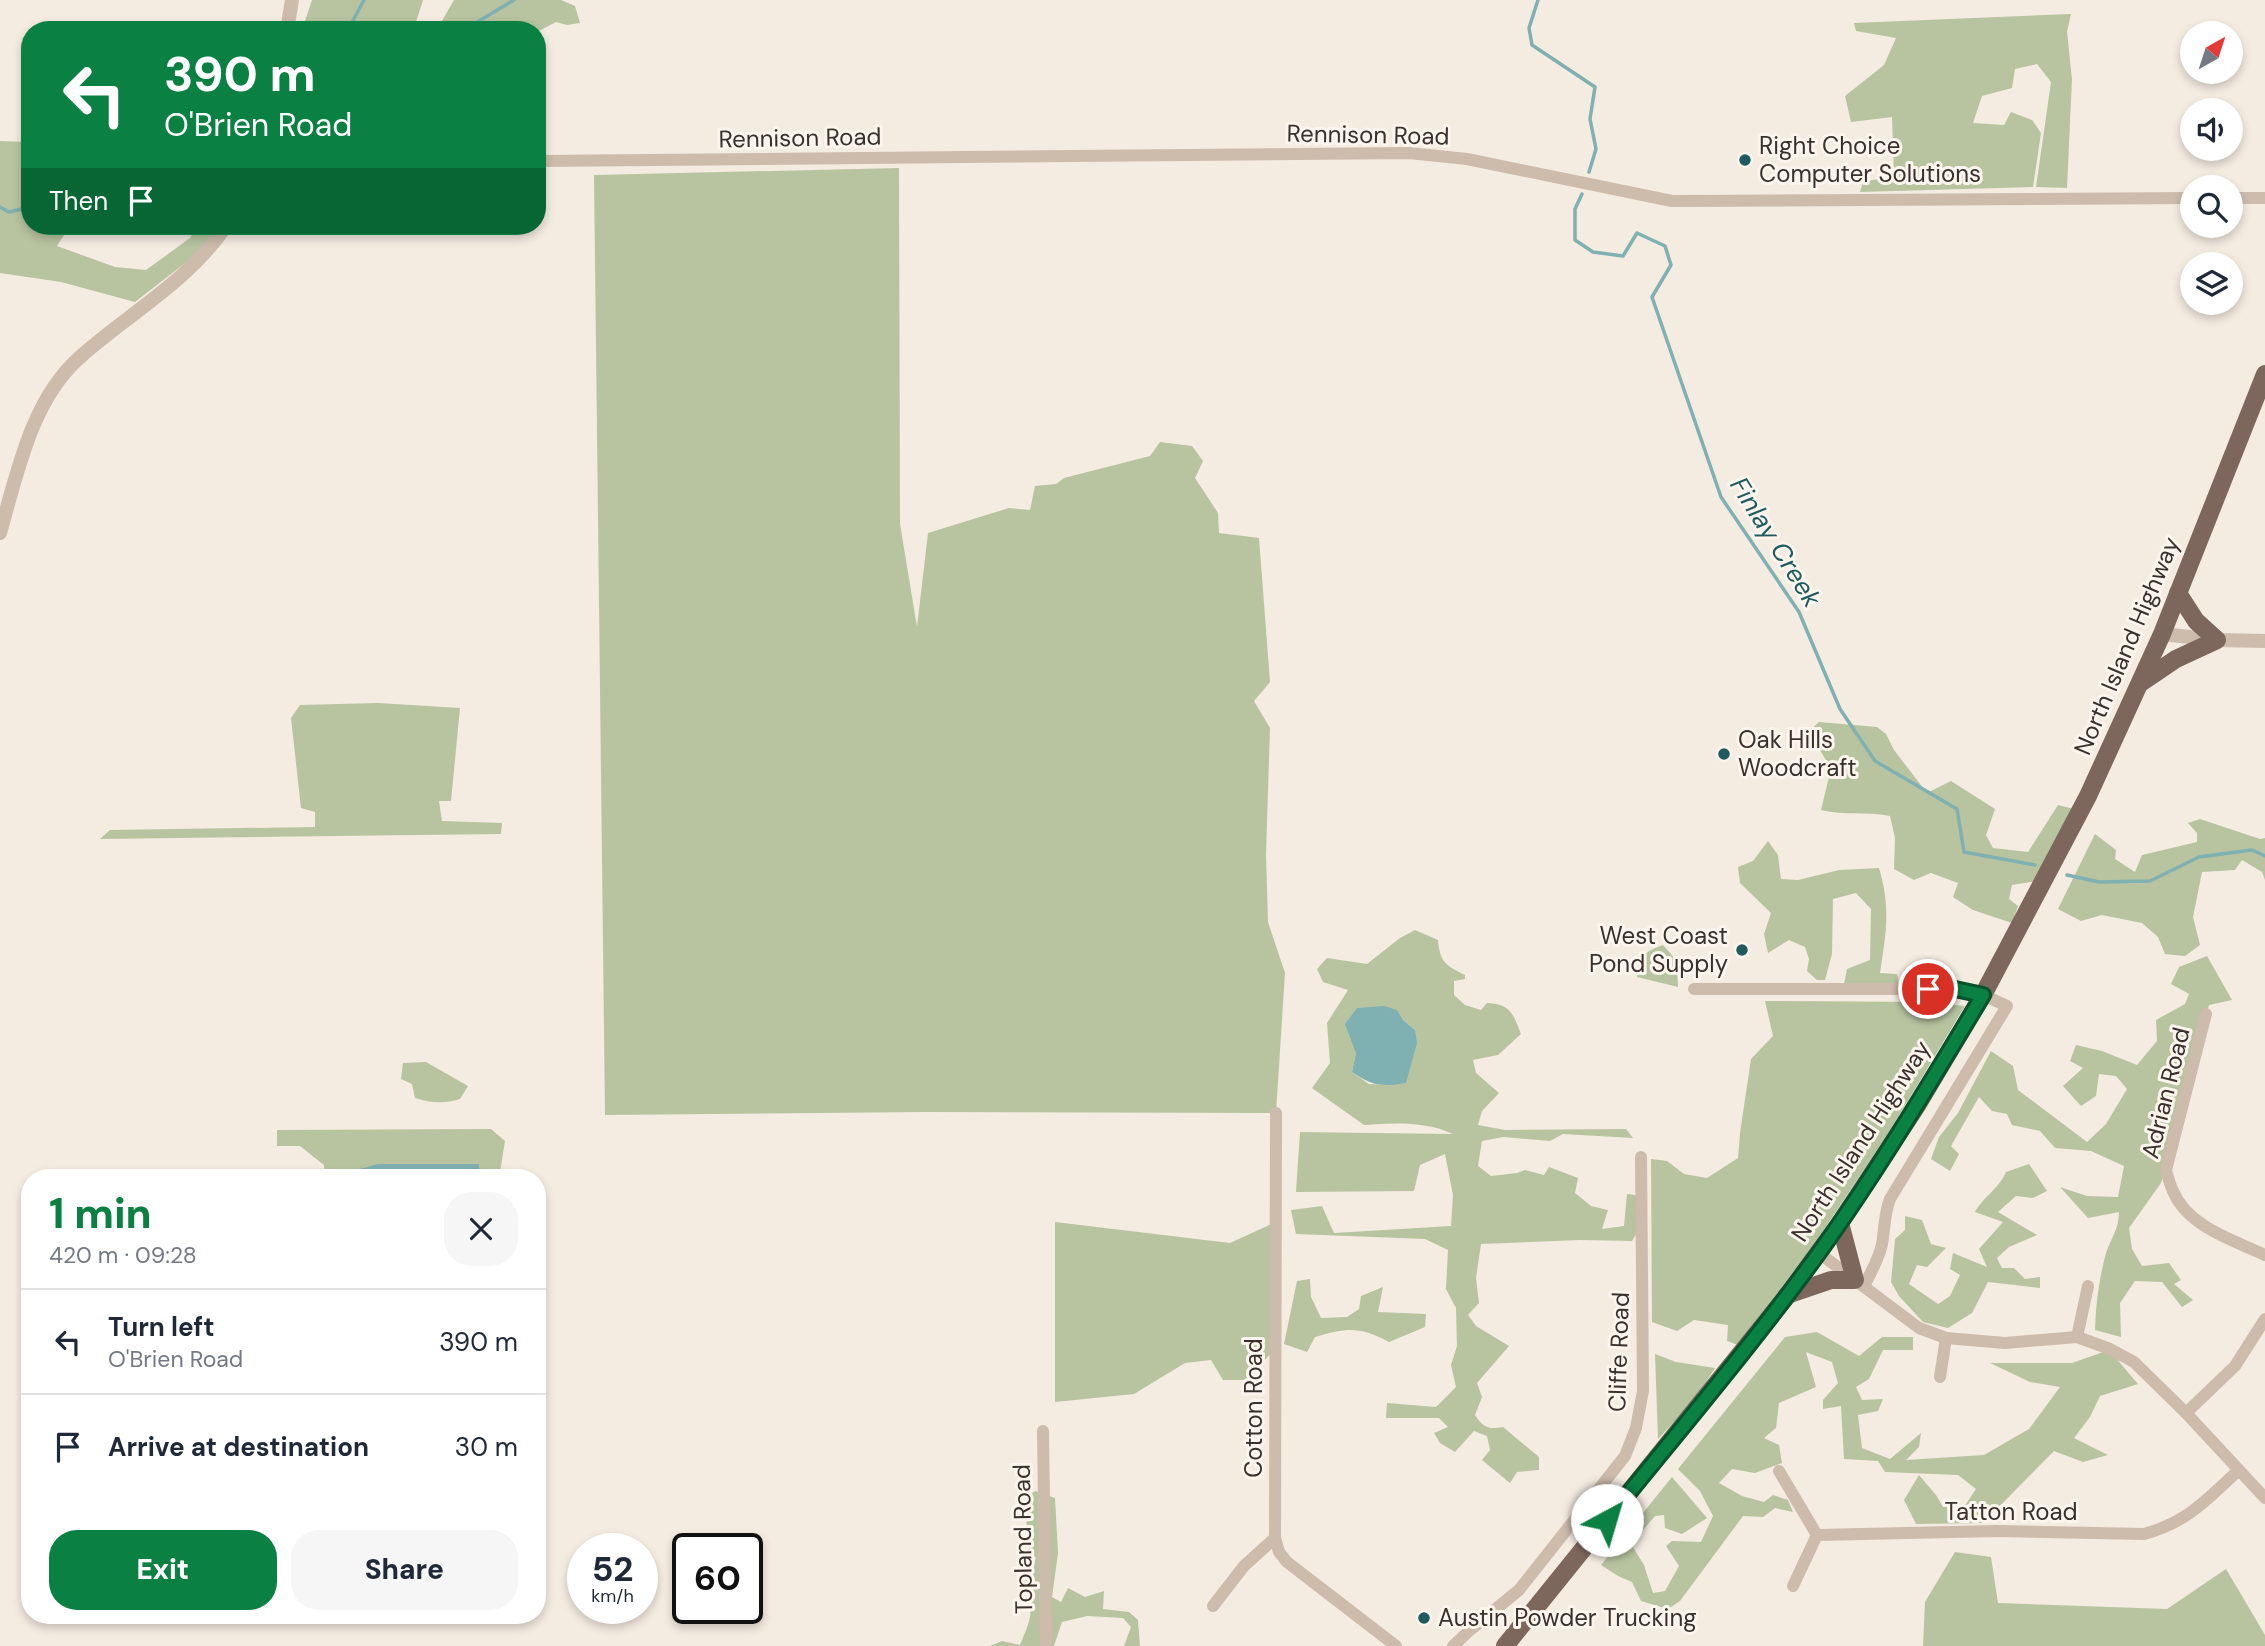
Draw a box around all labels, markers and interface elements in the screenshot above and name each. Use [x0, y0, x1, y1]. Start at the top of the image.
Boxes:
north arrow [2180, 21, 2244, 84]
map controls [2180, 21, 2243, 315]
text: 390 m [164, 42, 316, 106]
icon: left [49, 49, 140, 140]
button: sound [2180, 98, 2243, 161]
text: O'Brien Road [164, 104, 352, 146]
street label: Rennison Road [1286, 118, 1450, 151]
street label: Rennison Road [718, 121, 882, 154]
place label: Right Choice Computer Solutions [1759, 130, 1981, 189]
marker: Right Choice Computer Solutions [1737, 152, 1753, 168]
button: search [2180, 175, 2243, 238]
icon: arrive [122, 182, 160, 220]
text: Then [49, 184, 108, 218]
button: layers [2180, 252, 2243, 315]
water label: Finlay Creek [1723, 471, 1830, 614]
street label: North Island Highway [2067, 532, 2186, 759]
place label: Oak Hills Woodcraft [1738, 724, 1857, 783]
marker: Oak Hills Woodcraft [1716, 746, 1732, 762]
place label: West Coast Pond Supply [1589, 920, 1728, 979]
marker: West Coast Pond Supply [1734, 942, 1750, 958]
pin [1898, 959, 1958, 1019]
icon: arrive [1909, 970, 1947, 1008]
street label: Adrian Road [2134, 1024, 2197, 1162]
street label: North Island Highway [1784, 1034, 1937, 1247]
text: 1 min [49, 1186, 152, 1241]
button: close [444, 1192, 518, 1266]
text: 420 m · 09:28 [49, 1240, 197, 1270]
street label: Cliffe Road [1601, 1291, 1636, 1413]
text: Turn left [108, 1310, 215, 1344]
icon: left [49, 1323, 87, 1361]
text: 390 m [439, 1325, 518, 1359]
street label: Cotton Road [1238, 1338, 1269, 1478]
text: O'Brien Road [108, 1344, 243, 1374]
icon: arrive [49, 1428, 87, 1466]
text: Arrive at destination [108, 1430, 369, 1464]
text: 30 m [455, 1430, 518, 1464]
street label: Topland Road [1006, 1464, 1039, 1614]
position arrow [1570, 1483, 1644, 1557]
street label: Tatton Road [1944, 1496, 2078, 1527]
button: Exit [49, 1530, 277, 1610]
button: Share [291, 1530, 518, 1610]
speed limit sign: 60 [672, 1533, 763, 1624]
text: 52 [592, 1546, 633, 1592]
text: km/h [591, 1584, 634, 1608]
place label: Austin Powder Trucking [1438, 1602, 1697, 1633]
marker: Austin Powder Trucking [1416, 1610, 1432, 1626]

